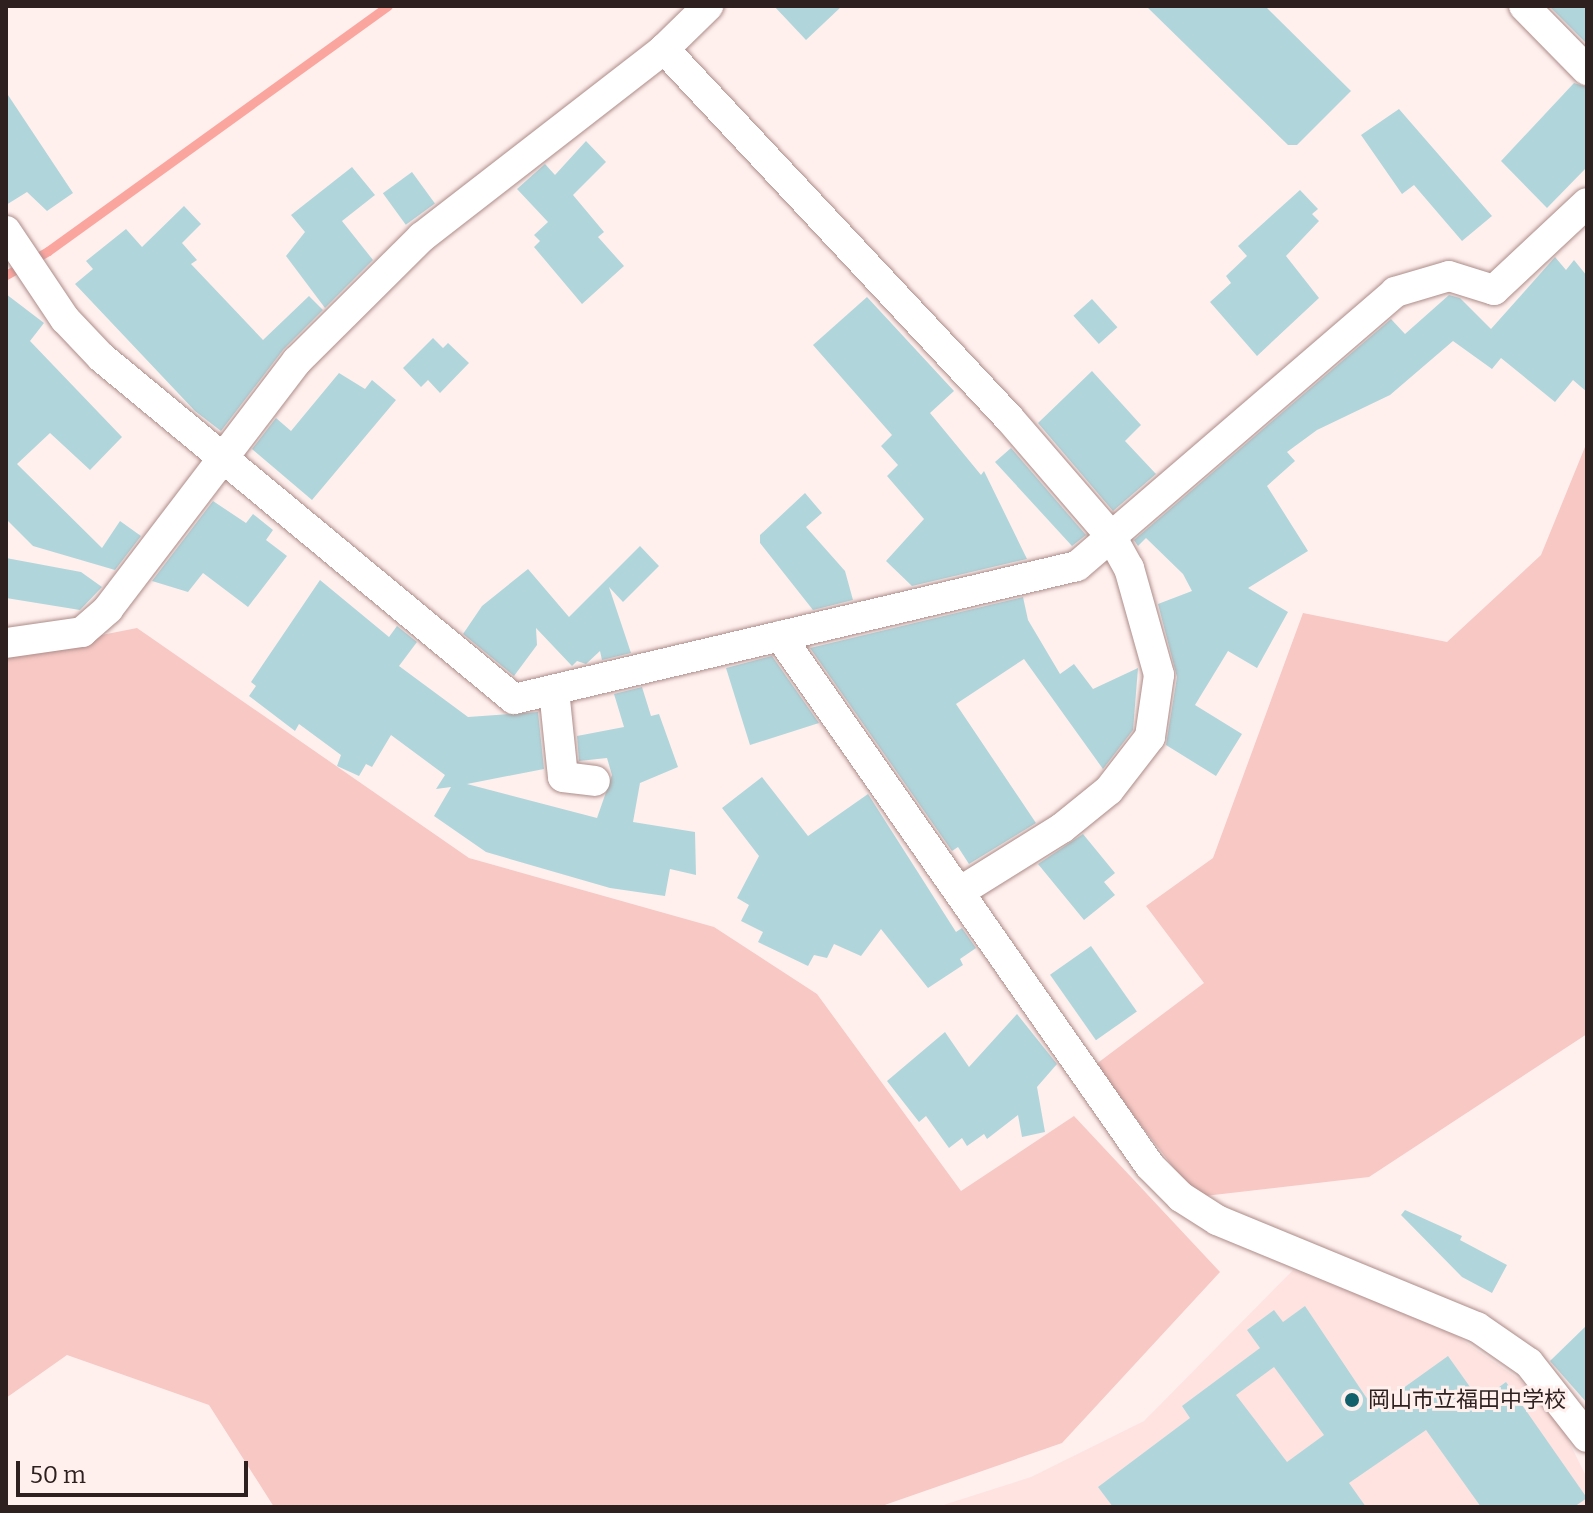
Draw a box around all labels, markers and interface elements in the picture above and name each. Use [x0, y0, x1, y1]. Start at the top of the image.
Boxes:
place label: 岡山市立福田中学校 [1368, 1387, 1566, 1413]
marker: 岡山市立福田中学校 [1343, 1391, 1361, 1409]
scale bar [20, 1445, 252, 1495]
text: 50 m [30, 1461, 86, 1489]

